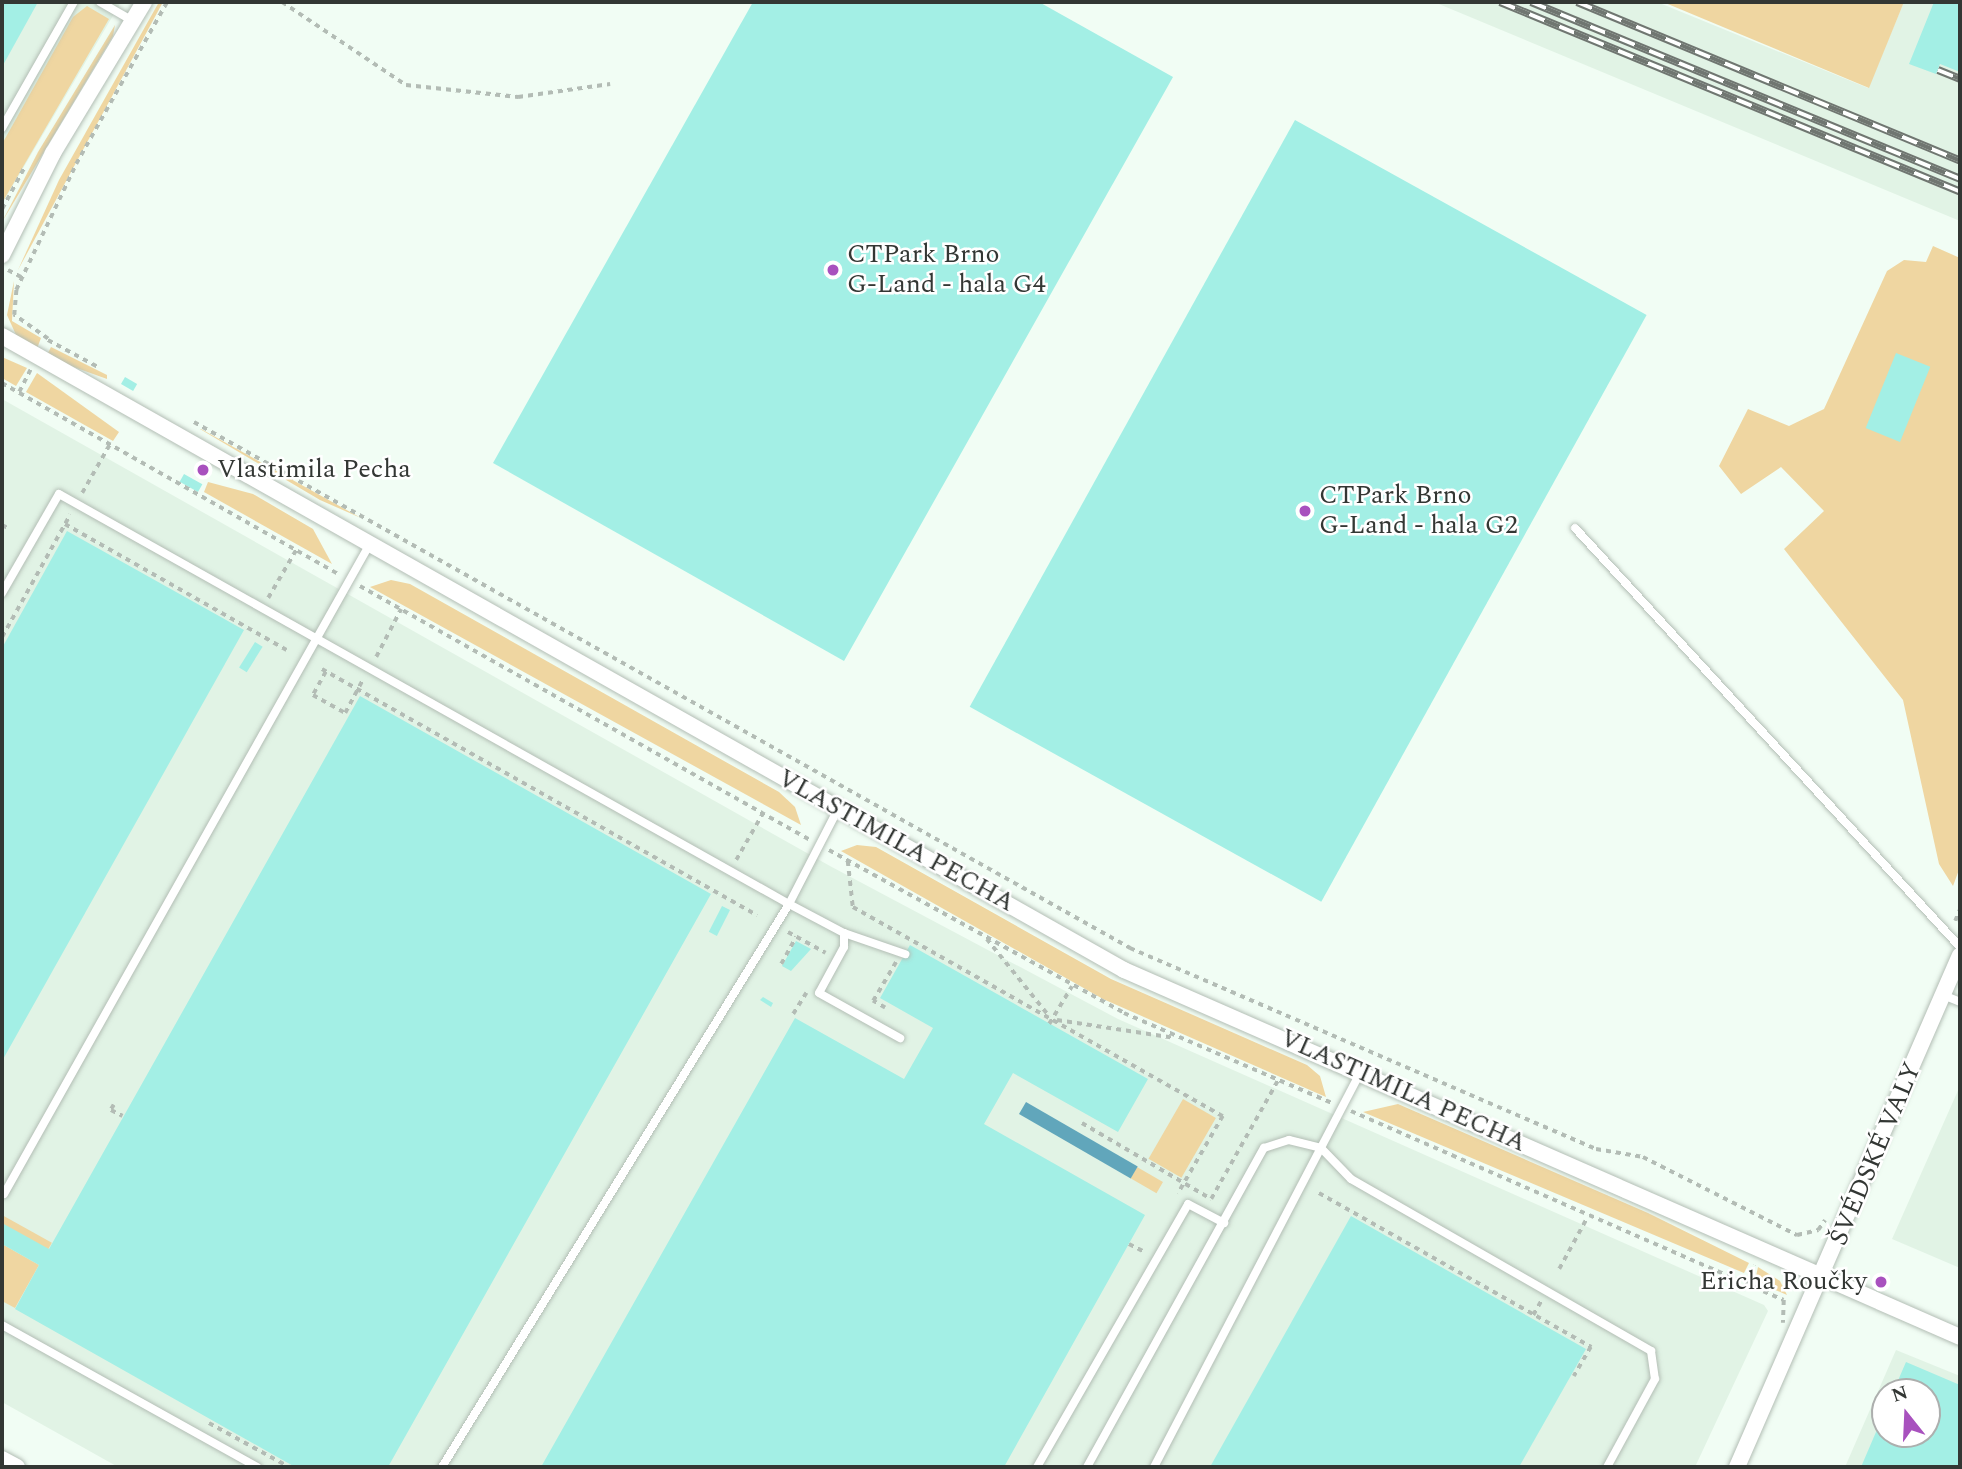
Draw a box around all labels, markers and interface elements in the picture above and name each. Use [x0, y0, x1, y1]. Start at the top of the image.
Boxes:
place label: CTPark Brno G-Land - hala G4 [847, 239, 1046, 300]
marker: CTPark Brno G-Land - hala G4 [825, 262, 841, 278]
place label: Vlastimila Pecha [217, 454, 411, 486]
marker: Vlastimila Pecha [195, 462, 211, 478]
place label: CTPark Brno G-Land - hala G2 [1319, 480, 1518, 542]
marker: CTPark Brno G-Land - hala G2 [1297, 503, 1313, 519]
street label: VLASTIMILA PECHA [772, 763, 1020, 919]
street label: VLASTIMILA PECHA [1275, 1023, 1531, 1159]
street label: ŠVÉDSKÉ VALY [1823, 1058, 1929, 1250]
place label: Ericha Roučky [1700, 1266, 1867, 1298]
marker: Ericha Roučky [1873, 1274, 1889, 1290]
north arrow [1871, 1378, 1941, 1448]
text: N [1888, 1378, 1912, 1411]

